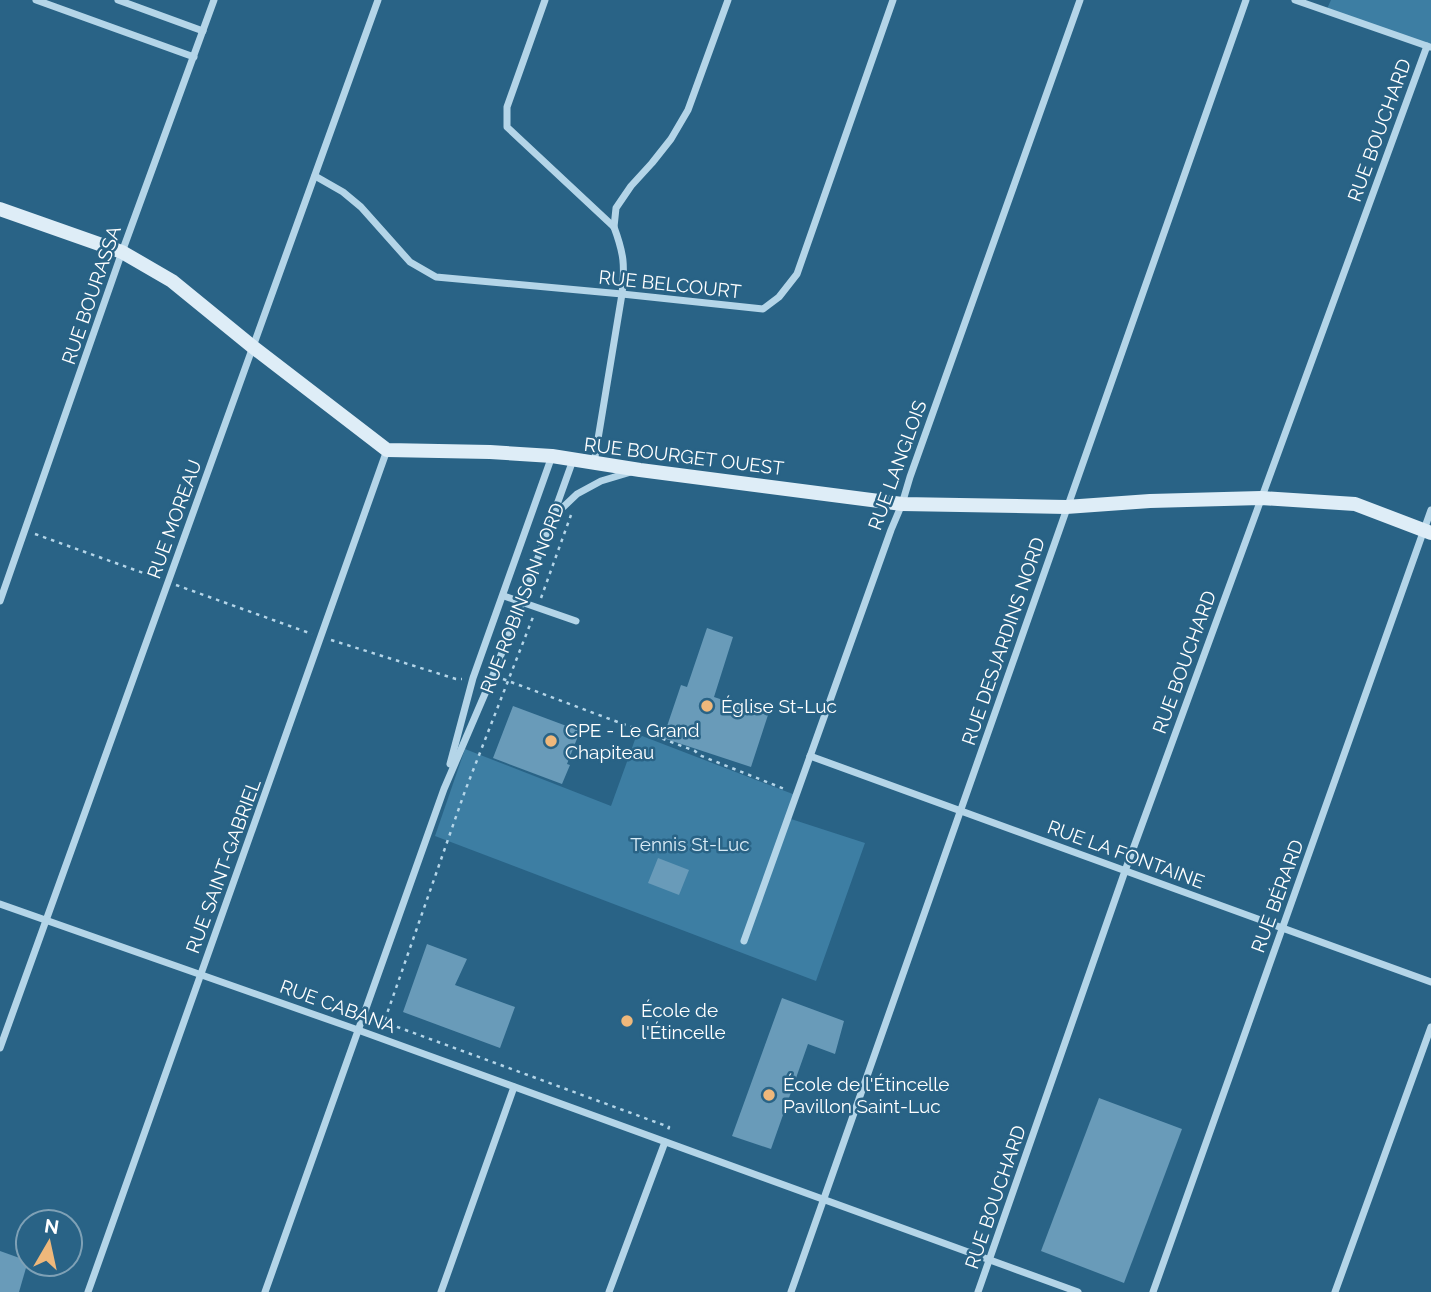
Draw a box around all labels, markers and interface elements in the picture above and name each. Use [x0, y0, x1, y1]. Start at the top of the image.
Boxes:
street label: RUE BOUCHARD [1343, 56, 1415, 204]
street label: RUE BOURASSA [57, 223, 125, 367]
street label: RUE BELCOURT [598, 266, 743, 302]
street label: RUE LANGLOIS [863, 397, 931, 533]
street label: RUE BOURGET OUEST [583, 433, 786, 479]
street label: RUE MOREAU [142, 457, 206, 581]
street label: RUE ROBINSON NORD [476, 500, 568, 696]
street label: RUE DESJARDINS NORD [957, 534, 1049, 748]
street label: RUE BOUCHARD [1148, 588, 1220, 736]
place label: Église St-Luc [721, 695, 837, 717]
marker: Église St-Luc [699, 698, 715, 714]
place label: CPE - Le Grand Chapiteau [565, 719, 699, 763]
marker: CPE - Le Grand Chapiteau [543, 733, 559, 749]
street label: RUE SAINT-GABRIEL [181, 776, 265, 956]
street label: RUE LA FONTAINE [1045, 815, 1207, 893]
park label: Tennis St-Luc [630, 833, 750, 855]
street label: RUE BÉRARD [1246, 837, 1308, 955]
street label: RUE CABANA [277, 975, 399, 1037]
place label: École de l'Étincelle [641, 999, 726, 1043]
marker: École de l'Étincelle [619, 1013, 635, 1029]
place label: École de l'Étincelle Pavillon Saint-Luc [783, 1073, 950, 1117]
marker: École de l'Étincelle Pavillon Saint-Luc [761, 1087, 777, 1103]
street label: RUE BOUCHARD [960, 1122, 1030, 1272]
north arrow [14, 1208, 84, 1278]
text: N [43, 1214, 61, 1238]

